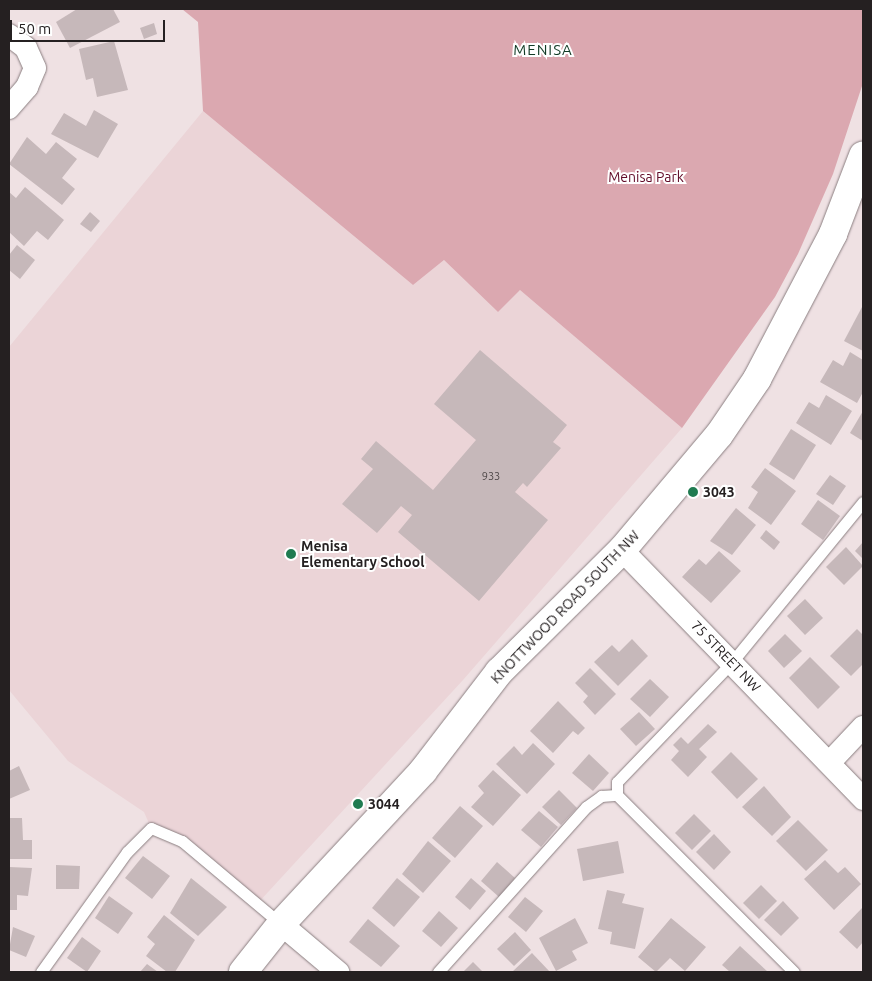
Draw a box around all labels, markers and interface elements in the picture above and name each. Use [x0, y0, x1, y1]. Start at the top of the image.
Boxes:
scale bar [12, 10, 168, 42]
text: 50 m [18, 20, 51, 37]
district label: MENISA [512, 41, 574, 59]
park label: Menisa Park [608, 169, 684, 185]
house number: 933 [482, 469, 500, 483]
place label: 3043 [703, 484, 735, 500]
marker: 3043 [687, 486, 699, 498]
street label: KNOTTWOOD ROAD SOUTH NW [487, 527, 643, 687]
place label: Menisa Elementary School [301, 538, 424, 570]
marker: Menisa Elementary School [285, 548, 297, 560]
street label: 75 STREET NW [688, 617, 764, 695]
place label: 3044 [368, 796, 400, 812]
marker: 3044 [352, 798, 364, 810]

